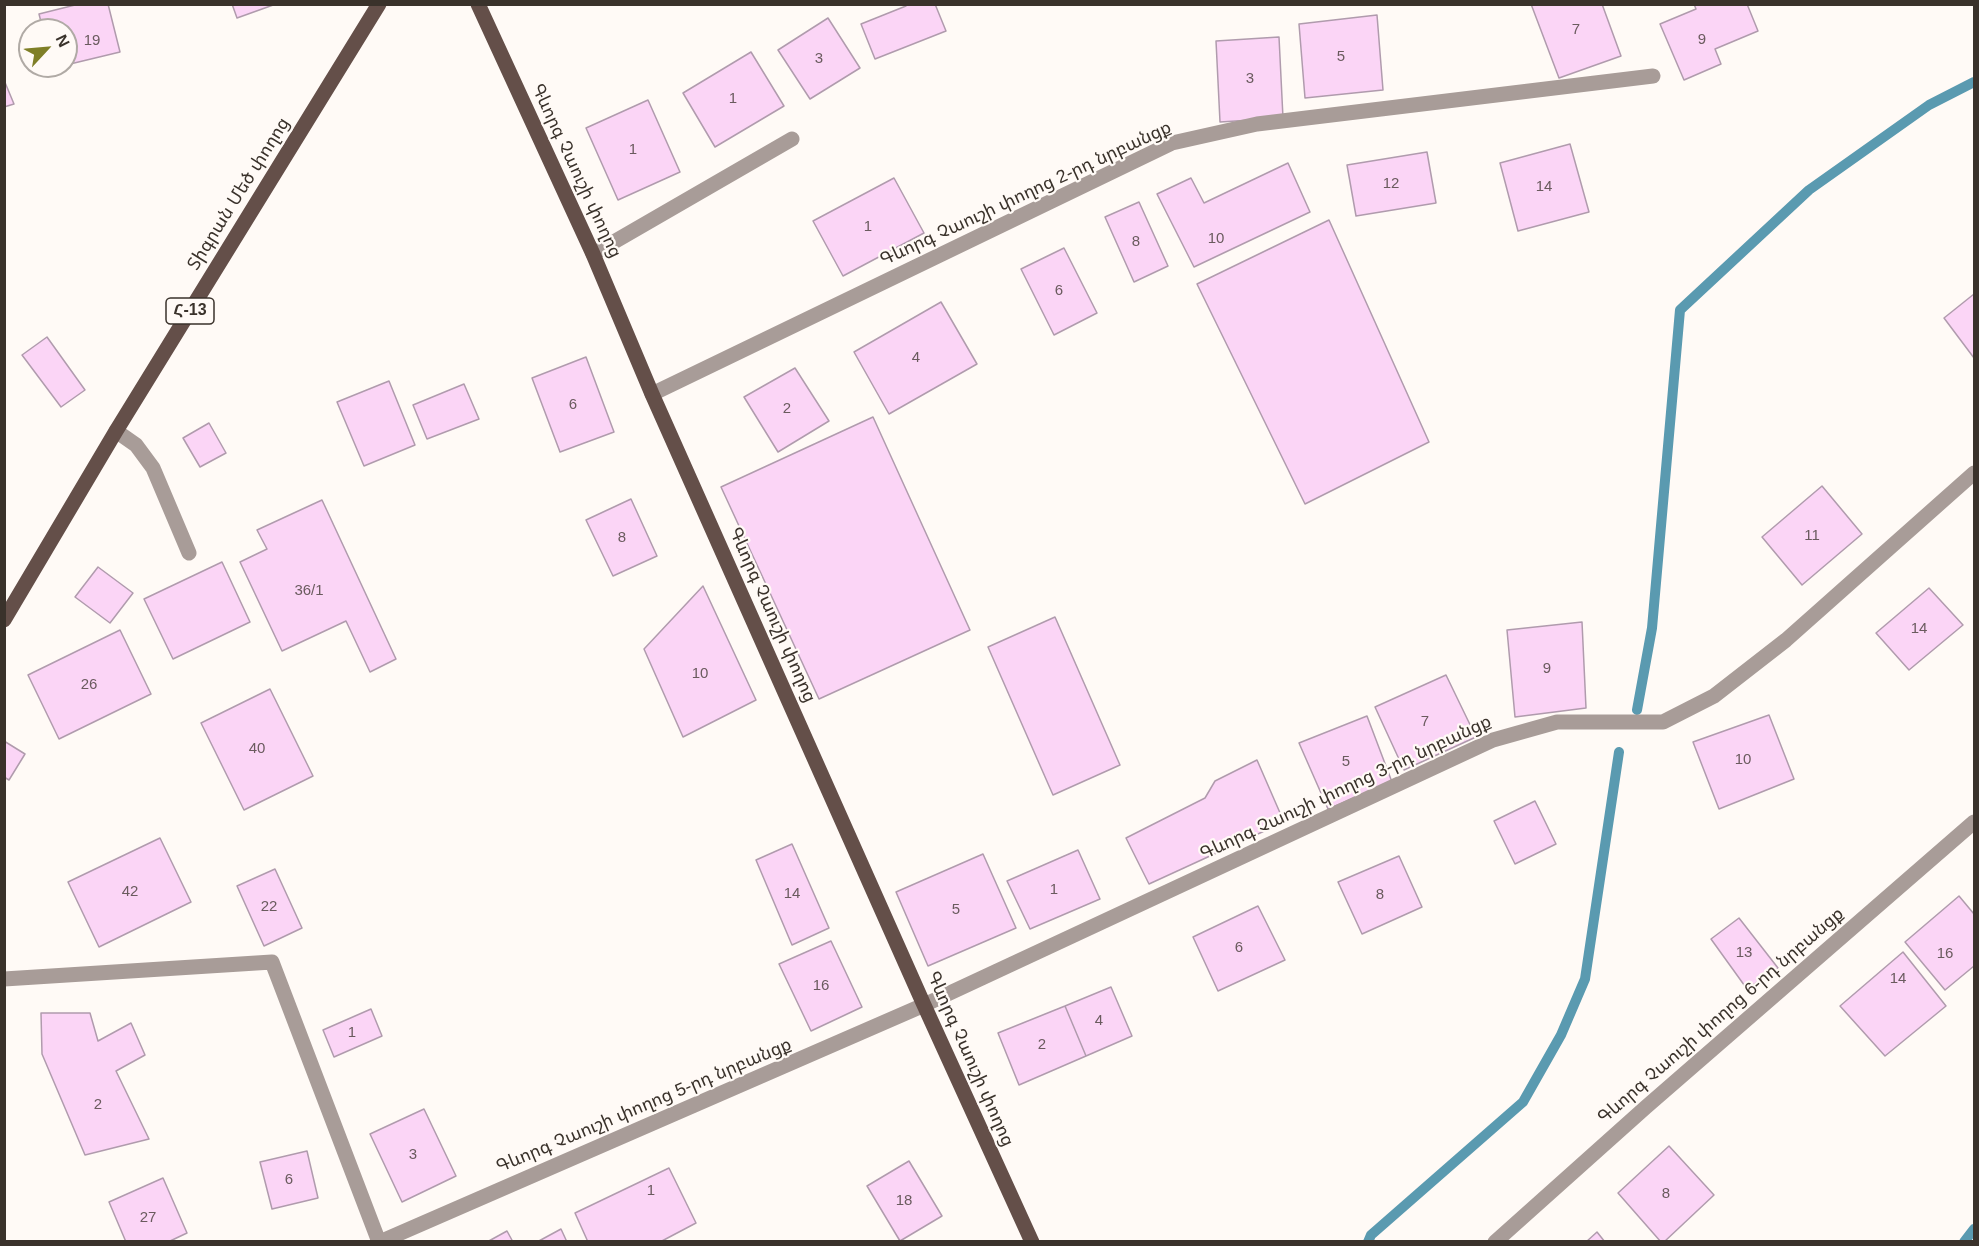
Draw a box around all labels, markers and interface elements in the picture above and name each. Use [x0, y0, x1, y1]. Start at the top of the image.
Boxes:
north arrow [18, 18, 78, 78]
house number: 7 [1572, 21, 1580, 39]
house number: 9 [1698, 31, 1706, 49]
text: N [53, 32, 73, 50]
house number: 19 [84, 32, 100, 50]
house number: 5 [1337, 48, 1345, 66]
house number: 3 [815, 50, 823, 68]
house number: 3 [1246, 70, 1254, 88]
street label: Գևորգ Չաուշի փողոց [526, 81, 626, 261]
house number: 1 [729, 90, 737, 108]
street label: Տիգրան Մեծ փողոց [183, 114, 295, 274]
street label: Գևորգ Չաուշի փողոց 2-րդ նրբանցք [877, 117, 1175, 271]
house number: 1 [629, 141, 637, 159]
house number: 12 [1383, 175, 1399, 193]
house number: 14 [1536, 178, 1552, 196]
house number: 1 [864, 218, 872, 236]
house number: 10 [1208, 230, 1224, 248]
house number: 8 [1132, 233, 1140, 251]
house number: 6 [1055, 282, 1063, 300]
road number: Հ-13 [166, 298, 214, 324]
house number: 4 [912, 349, 920, 367]
house number: 6 [569, 396, 577, 414]
house number: 2 [783, 400, 791, 418]
street label: Գևորգ Չաուշի փողոց [724, 524, 820, 706]
house number: 11 [1804, 527, 1820, 545]
house number: 8 [618, 529, 626, 547]
house number: 36/1 [294, 582, 324, 600]
house number: 14 [1911, 620, 1927, 638]
house number: 9 [1543, 660, 1551, 678]
house number: 10 [692, 665, 708, 683]
house number: 26 [81, 676, 97, 694]
street label: Գևորգ Չաուշի փողոց 3-րդ նրբանցք [1197, 711, 1495, 865]
house number: 7 [1421, 713, 1429, 731]
house number: 40 [249, 740, 265, 758]
house number: 10 [1735, 751, 1751, 769]
house number: 5 [1342, 753, 1350, 771]
house number: 1 [1050, 881, 1058, 899]
house number: 42 [122, 883, 138, 901]
house number: 14 [784, 885, 800, 903]
house number: 8 [1376, 886, 1384, 904]
house number: 22 [261, 898, 277, 916]
house number: 5 [952, 901, 960, 919]
street label: Գևորգ Չաուշի փողոց 6-րդ նրբանցք [1594, 903, 1848, 1129]
house number: 6 [1235, 939, 1243, 957]
house number: 13 [1736, 944, 1752, 962]
house number: 16 [1937, 945, 1953, 963]
street label: Գևորգ Չաուշի փողոց [922, 968, 1018, 1150]
house number: 14 [1890, 970, 1906, 988]
house number: 16 [813, 977, 829, 995]
house number: 4 [1095, 1012, 1103, 1030]
house number: 1 [348, 1024, 356, 1042]
street label: Գևորգ Չաուշի փողոց 5-րդ նրբանցք [493, 1034, 795, 1178]
house number: 2 [1038, 1036, 1046, 1054]
house number: 2 [94, 1096, 102, 1114]
house number: 3 [409, 1146, 417, 1164]
house number: 6 [285, 1171, 293, 1189]
house number: 1 [647, 1182, 655, 1200]
house number: 8 [1662, 1185, 1670, 1203]
house number: 18 [896, 1192, 912, 1210]
house number: 27 [140, 1209, 156, 1227]

